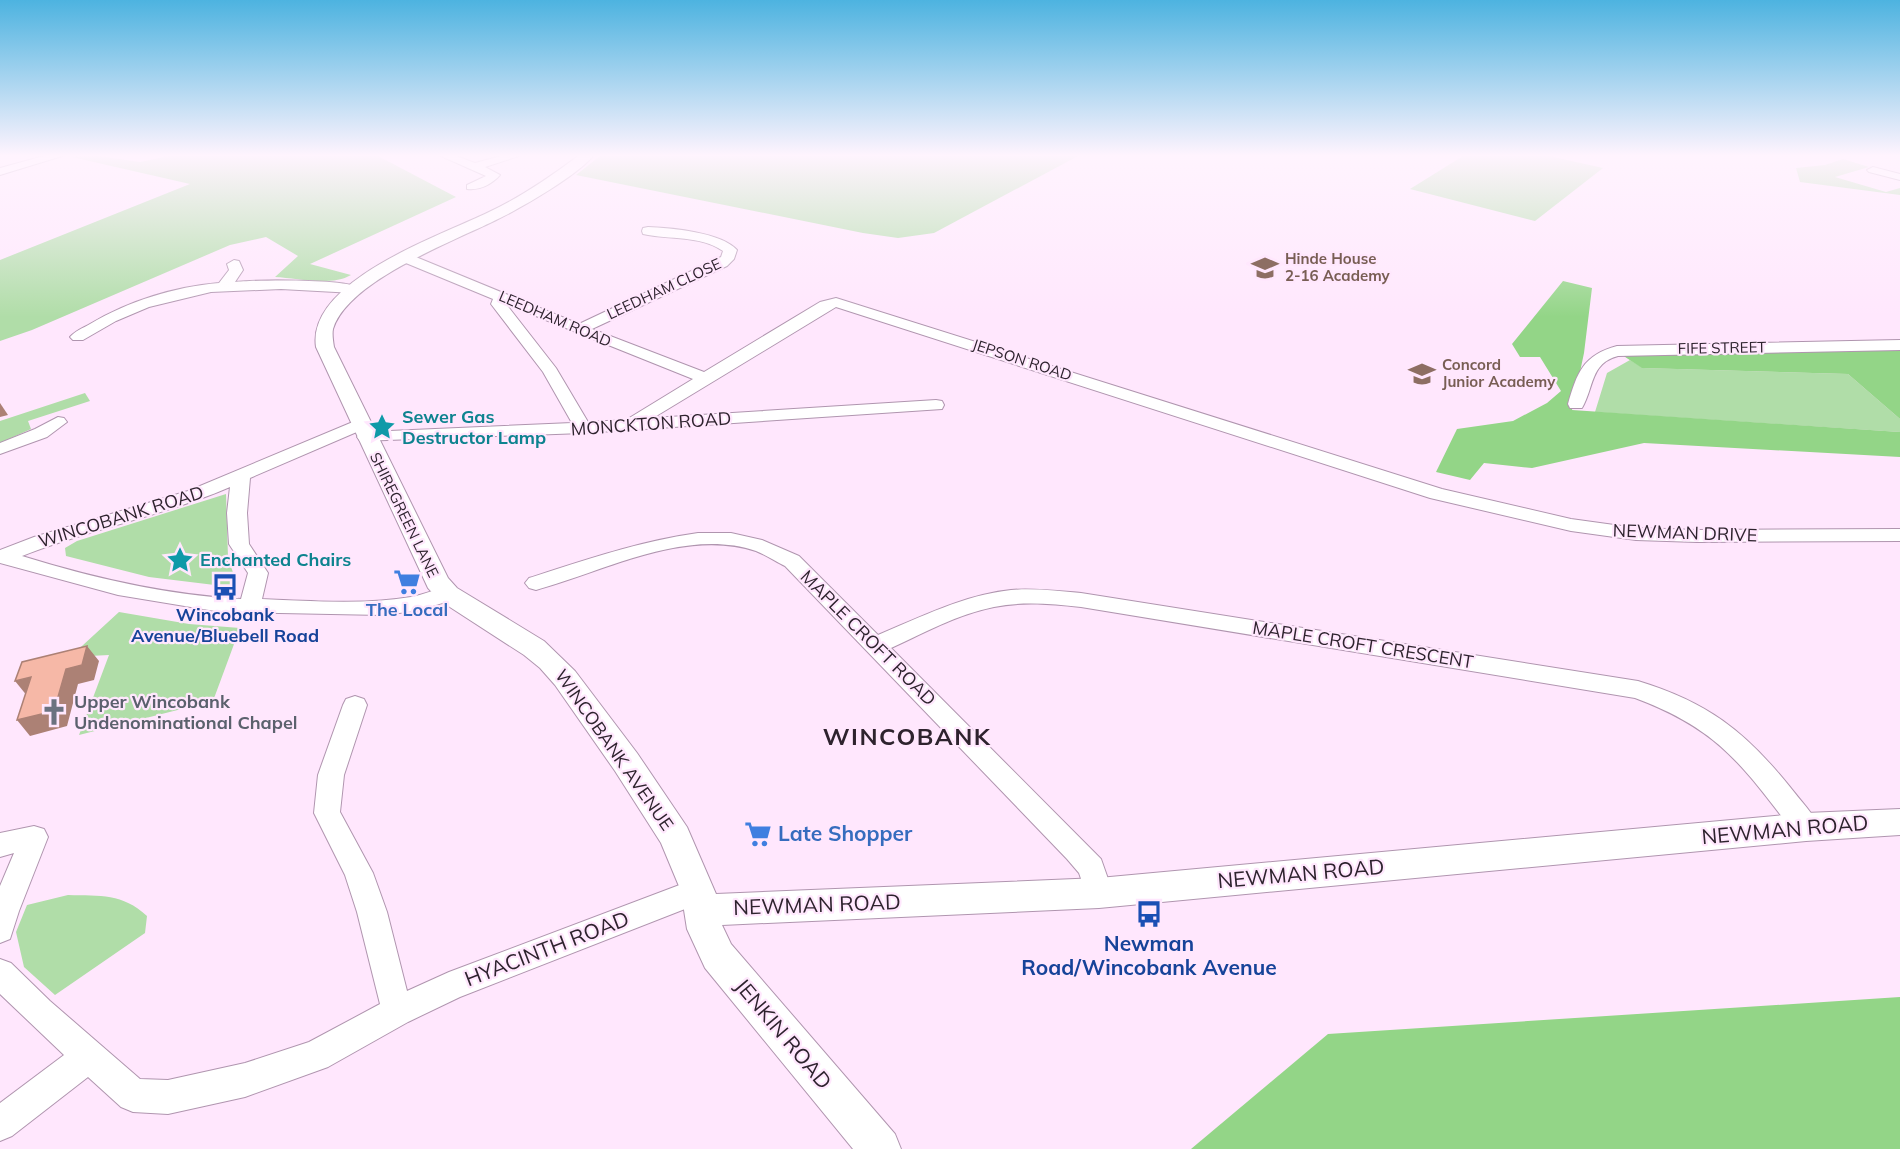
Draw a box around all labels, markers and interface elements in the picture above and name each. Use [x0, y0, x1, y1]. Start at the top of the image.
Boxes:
place label: Hinde House 2-16 Academy [1285, 249, 1391, 285]
school or university icon: Hinde House 2-16 Academy [1250, 253, 1280, 283]
street label: LEEDHAM CLOSE [604, 254, 724, 323]
street label: LEEDHAM ROAD [496, 286, 614, 351]
street label: JEPSON ROAD [970, 334, 1074, 385]
street label: FIFE STREET [1678, 337, 1766, 358]
place label: Concord Junior Academy [1442, 355, 1556, 391]
school or university icon: Concord Junior Academy [1407, 359, 1437, 389]
place label: Sewer Gas Destructor Lamp [402, 405, 546, 449]
street label: MONCKTON ROAD [570, 406, 732, 441]
place icon: Sewer Gas Destructor Lamp [367, 412, 397, 442]
street label: SHIREGREEN LANE [366, 449, 443, 581]
street label: WINCOBANK ROAD [35, 480, 206, 553]
street label: NEWMAN DRIVE [1612, 518, 1758, 547]
place icon: Enchanted Chairs [165, 545, 195, 575]
place label: Enchanted Chairs [200, 548, 351, 571]
street label: MAPLE CROFT ROAD [796, 565, 941, 710]
supermarket icon: The Local [392, 567, 422, 597]
bus stop icon: Wincobank Avenue/Bluebell Road [210, 572, 240, 602]
place label: The Local [366, 598, 448, 621]
place label: Wincobank Avenue/Bluebell Road [131, 603, 319, 647]
street label: MAPLE CROFT CRESCENT [1251, 616, 1475, 673]
street label: WINCOBANK AVENUE [550, 665, 679, 835]
place label: Upper Wincobank Undenominational Chapel [74, 690, 298, 734]
church icon: Upper Wincobank Undenominational Chapel [39, 697, 69, 727]
district label: WINCOBANK [823, 721, 991, 751]
street label: NEWMAN ROAD [1700, 809, 1869, 849]
supermarket icon: Late Shopper [743, 819, 773, 849]
place label: Late Shopper [778, 820, 913, 846]
street label: NEWMAN ROAD [1216, 853, 1385, 893]
street label: NEWMAN ROAD [733, 888, 901, 920]
bus stop icon: Newman Road/Wincobank Avenue [1134, 899, 1164, 929]
street label: HYACINTH ROAD [461, 905, 632, 991]
place label: Newman Road/Wincobank Avenue [1021, 930, 1277, 980]
street label: JENKIN ROAD [730, 973, 838, 1094]

